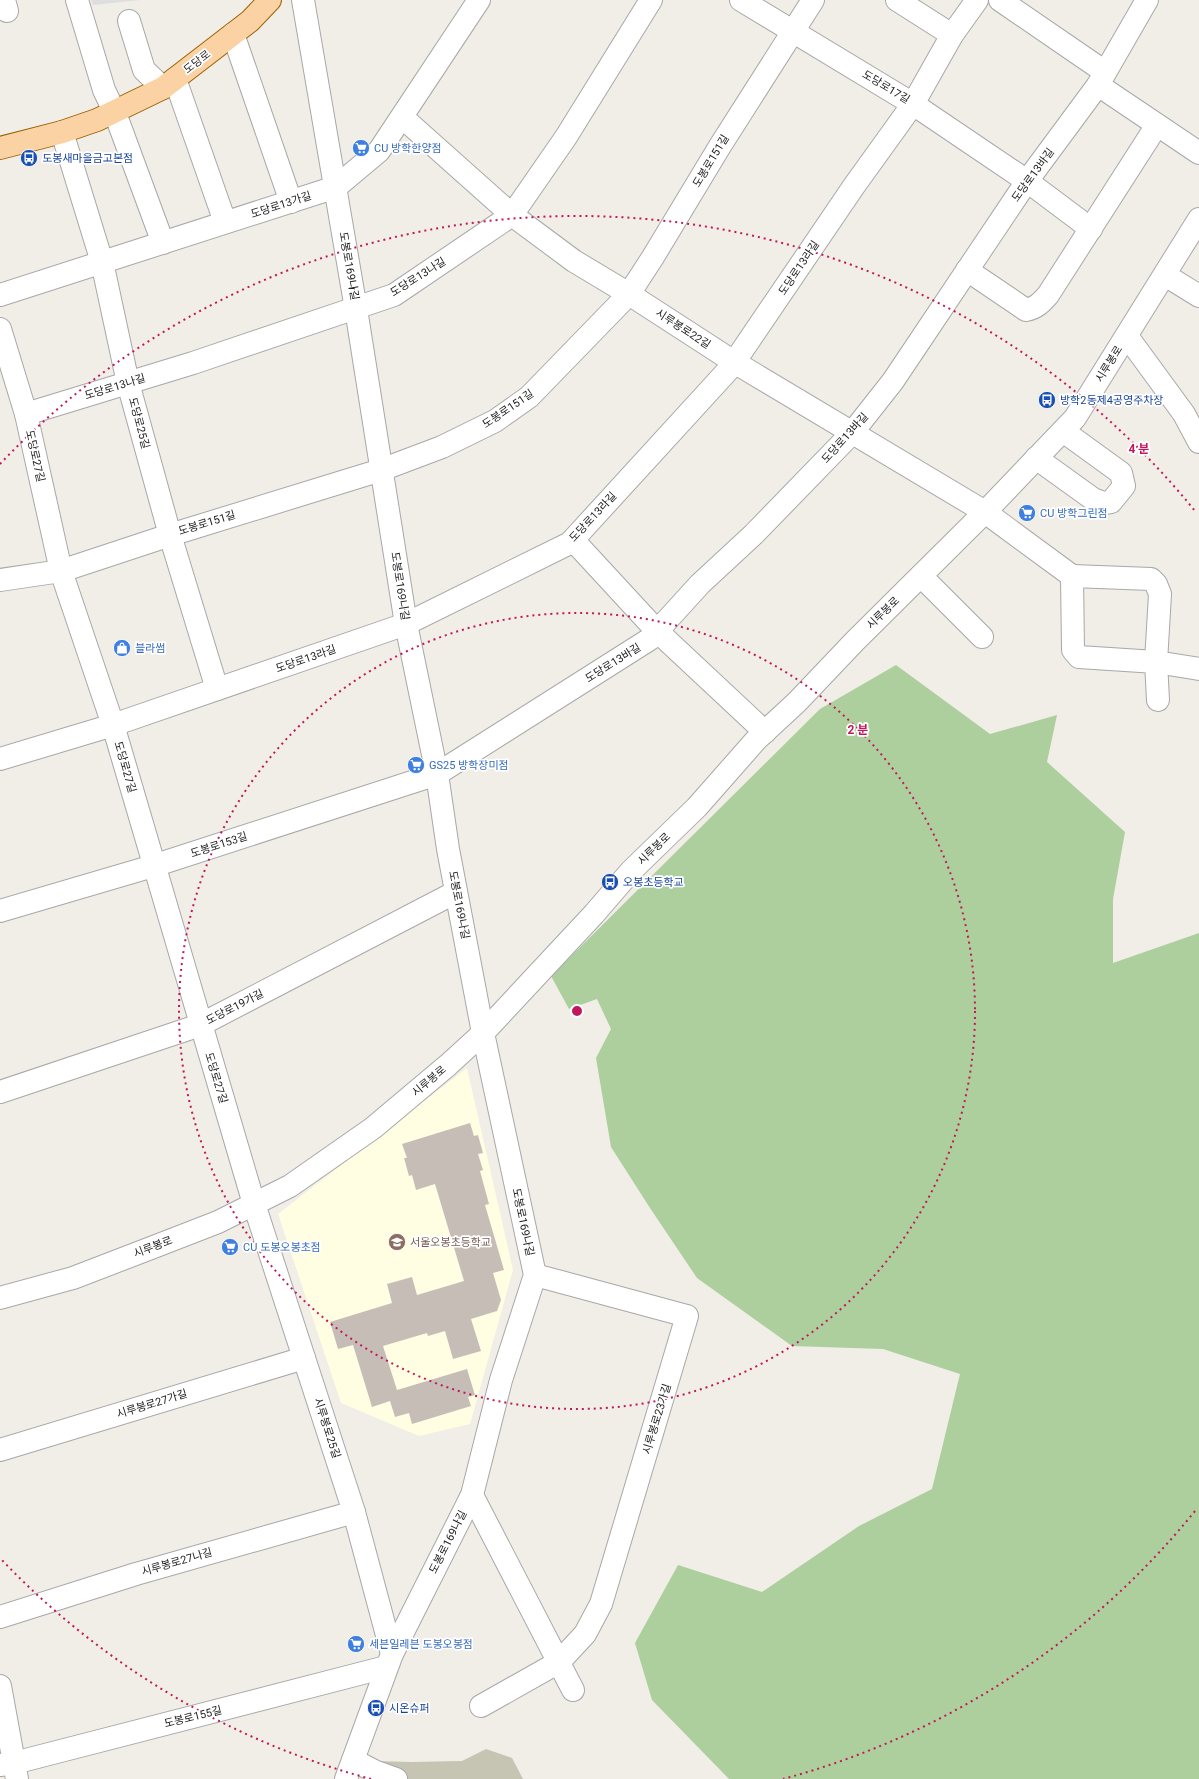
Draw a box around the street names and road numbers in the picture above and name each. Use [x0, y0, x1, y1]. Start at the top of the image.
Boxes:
street label: 도당로 [181, 48, 213, 76]
street label: 도당로17길 [860, 68, 912, 106]
street label: 도봉로151길 [690, 132, 732, 190]
street label: 도당로13바길 [1009, 146, 1057, 204]
street label: 도당로13가길 [249, 189, 313, 221]
street label: 도봉로169나길 [337, 231, 361, 301]
street label: 도당로13라길 [776, 238, 822, 298]
street label: 도당로13나길 [388, 255, 448, 299]
street label: 시루봉로22길 [653, 306, 713, 352]
street label: 시루봉로 [1093, 343, 1125, 385]
street label: 도당로13나길 [83, 372, 147, 402]
street label: 도봉로151길 [480, 387, 536, 431]
street label: 도당로25길 [126, 396, 152, 450]
street label: 도당로13바길 [819, 410, 871, 466]
street label: 도당로27길 [23, 429, 47, 483]
street label: 도당로13라길 [567, 490, 619, 544]
street label: 도봉로151길 [177, 508, 237, 538]
street label: 도봉로169나길 [388, 551, 412, 621]
street label: 시루봉로 [864, 594, 902, 632]
street label: 도당로13바길 [583, 641, 643, 685]
street label: 도당로13라길 [274, 643, 338, 675]
street label: 도당로27길 [111, 740, 139, 794]
street label: 도봉로153길 [189, 830, 249, 860]
street label: 시루봉로 [635, 830, 673, 868]
street label: 도봉로169나길 [446, 870, 472, 940]
street label: 도당로19가길 [204, 987, 266, 1027]
street label: 도당로27길 [202, 1051, 230, 1105]
street label: 시루봉로 [409, 1063, 449, 1099]
street label: 도봉로169나길 [509, 1187, 537, 1257]
street label: 시루봉로 [132, 1234, 174, 1260]
street label: 시루봉로23가길 [640, 1382, 674, 1456]
street label: 시루봉로27가길 [115, 1387, 189, 1421]
street label: 시루봉로25길 [311, 1396, 343, 1460]
street label: 도봉로169나길 [427, 1508, 469, 1576]
street label: 시루봉로27나길 [140, 1546, 214, 1578]
street label: 도봉로155길 [163, 1704, 223, 1730]

